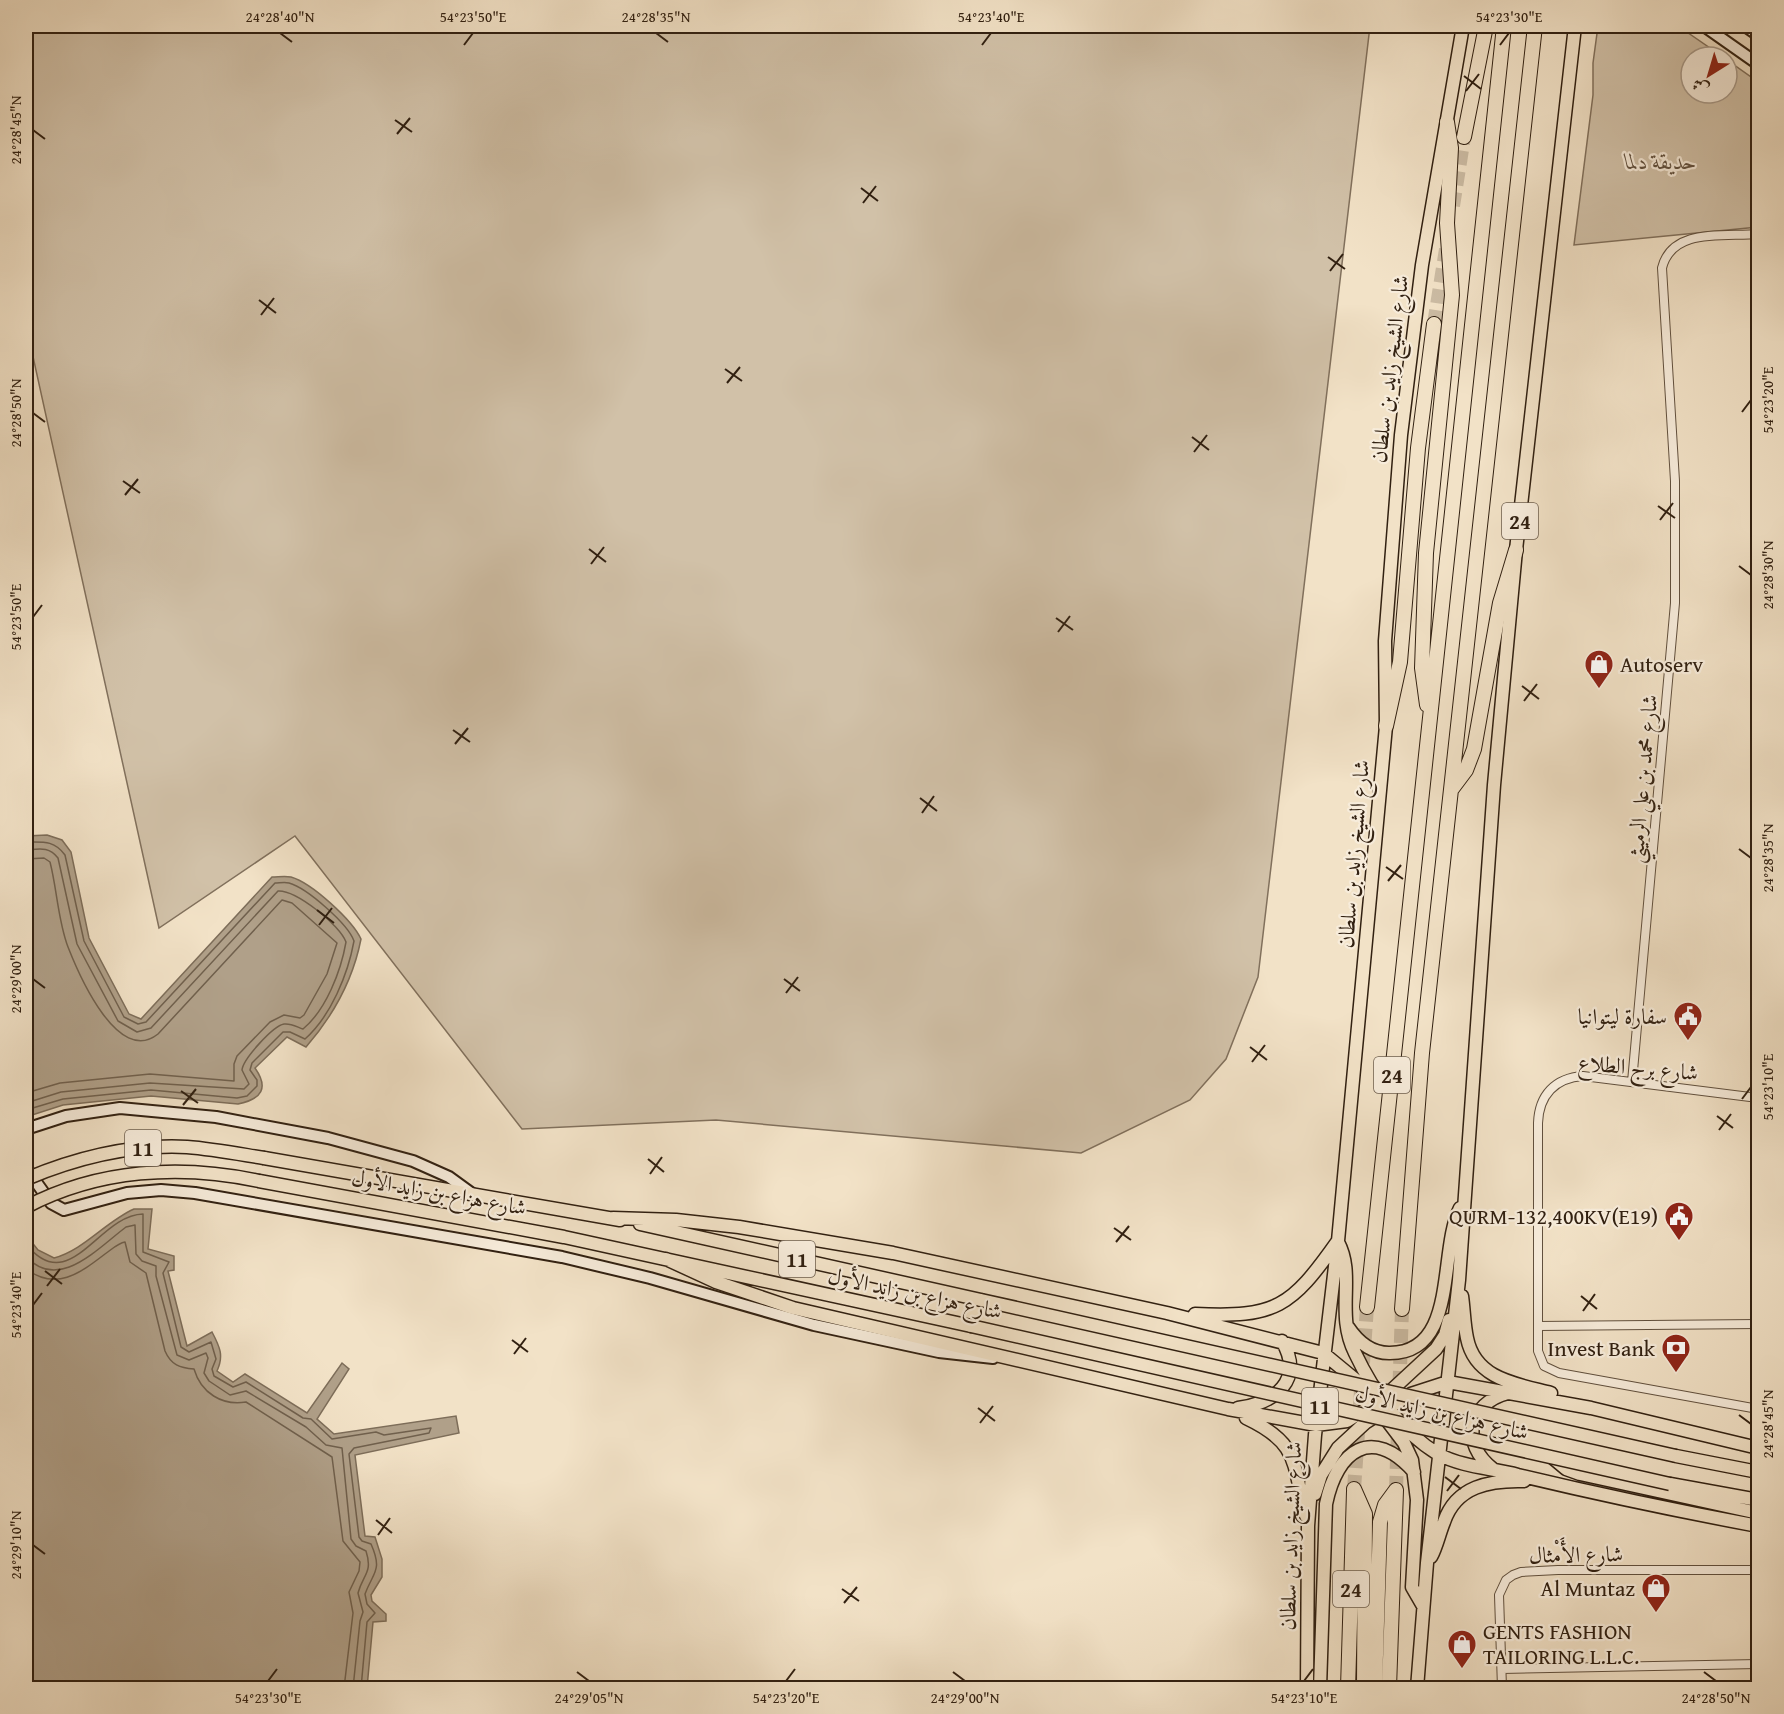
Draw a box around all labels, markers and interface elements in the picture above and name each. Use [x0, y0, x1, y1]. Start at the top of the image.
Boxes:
text: 24°28'40"N [246, 6, 315, 27]
text: 54°23'50"E [440, 6, 507, 27]
text: 24°28'35"N [622, 6, 691, 27]
text: 54°23'40"E [958, 6, 1025, 27]
text: 54°23'30"E [1476, 6, 1543, 27]
north arrow [1679, 45, 1739, 105]
text: ش [1686, 73, 1714, 101]
text: 24°28'45"N [5, 95, 26, 164]
park label: حديقة دلما [1623, 145, 1697, 177]
street label: شارع الشيخ زايد بن سلطان [1362, 273, 1420, 465]
text: 54°23'20"E [1757, 366, 1778, 433]
text: 24°28'50"N [5, 378, 26, 447]
road number: 24 [1502, 503, 1538, 539]
text: 24°28'30"N [1757, 540, 1778, 609]
text: 54°23'50"E [5, 583, 26, 650]
shop icon: Autoserv [1583, 648, 1615, 690]
place label: Autoserv [1620, 648, 1703, 680]
street label: شارع محمد بن علي الرميثي [1619, 693, 1671, 865]
street label: شارع الشيخ زايد بن سلطان [1329, 758, 1381, 950]
text: 24°28'35"N [1757, 823, 1778, 892]
text: 24°29'00"N [5, 944, 26, 1013]
place label: سفارة ليتوانيا [1578, 1000, 1667, 1032]
public building icon: سفارة ليتوانيا [1672, 1000, 1704, 1042]
street label: شارع برج الطلاع [1576, 1046, 1700, 1092]
text: 54°23'10"E [1757, 1053, 1778, 1120]
road number: 24 [1374, 1057, 1410, 1093]
road number: 11 [125, 1130, 161, 1166]
street label: شارع هزاع بن زايد الأول [349, 1161, 529, 1226]
place label: QURM-132,400KV(E19) [1449, 1200, 1658, 1232]
public building icon: QURM-132,400KV(E19) [1663, 1200, 1695, 1242]
road number: 11 [779, 1241, 815, 1277]
street label: شارع هزاع بن زايد الأول [824, 1259, 1005, 1330]
text: 54°23'40"E [5, 1271, 26, 1338]
place label: Invest Bank [1547, 1332, 1656, 1364]
bank icon: Invest Bank [1660, 1332, 1692, 1374]
street label: شارع هزاع بن زايد الأول [1351, 1377, 1532, 1450]
road number: 11 [1302, 1388, 1338, 1424]
text: 24°28'45"N [1757, 1389, 1778, 1458]
street label: شارع الشيخ زايد بن سلطان [1271, 1441, 1313, 1631]
text: 24°29'10"N [5, 1510, 26, 1579]
street label: شارع الأَمْثال [1529, 1536, 1623, 1574]
road number: 24 [1333, 1571, 1369, 1607]
place label: Al Muntaz [1541, 1572, 1635, 1604]
shop icon: Al Muntaz [1640, 1572, 1672, 1614]
place label: GENTS FASHION TAILORING L.L.C. [1483, 1615, 1639, 1672]
shop icon: GENTS FASHION TAILORING L.L.C. [1446, 1628, 1478, 1670]
text: 54°23'30"E [235, 1687, 302, 1708]
text: 24°29'05"N [555, 1687, 624, 1708]
text: 54°23'20"E [753, 1687, 820, 1708]
text: 24°29'00"N [931, 1687, 1000, 1708]
text: 54°23'10"E [1271, 1687, 1338, 1708]
text: 24°28'50"N [1682, 1687, 1751, 1708]

